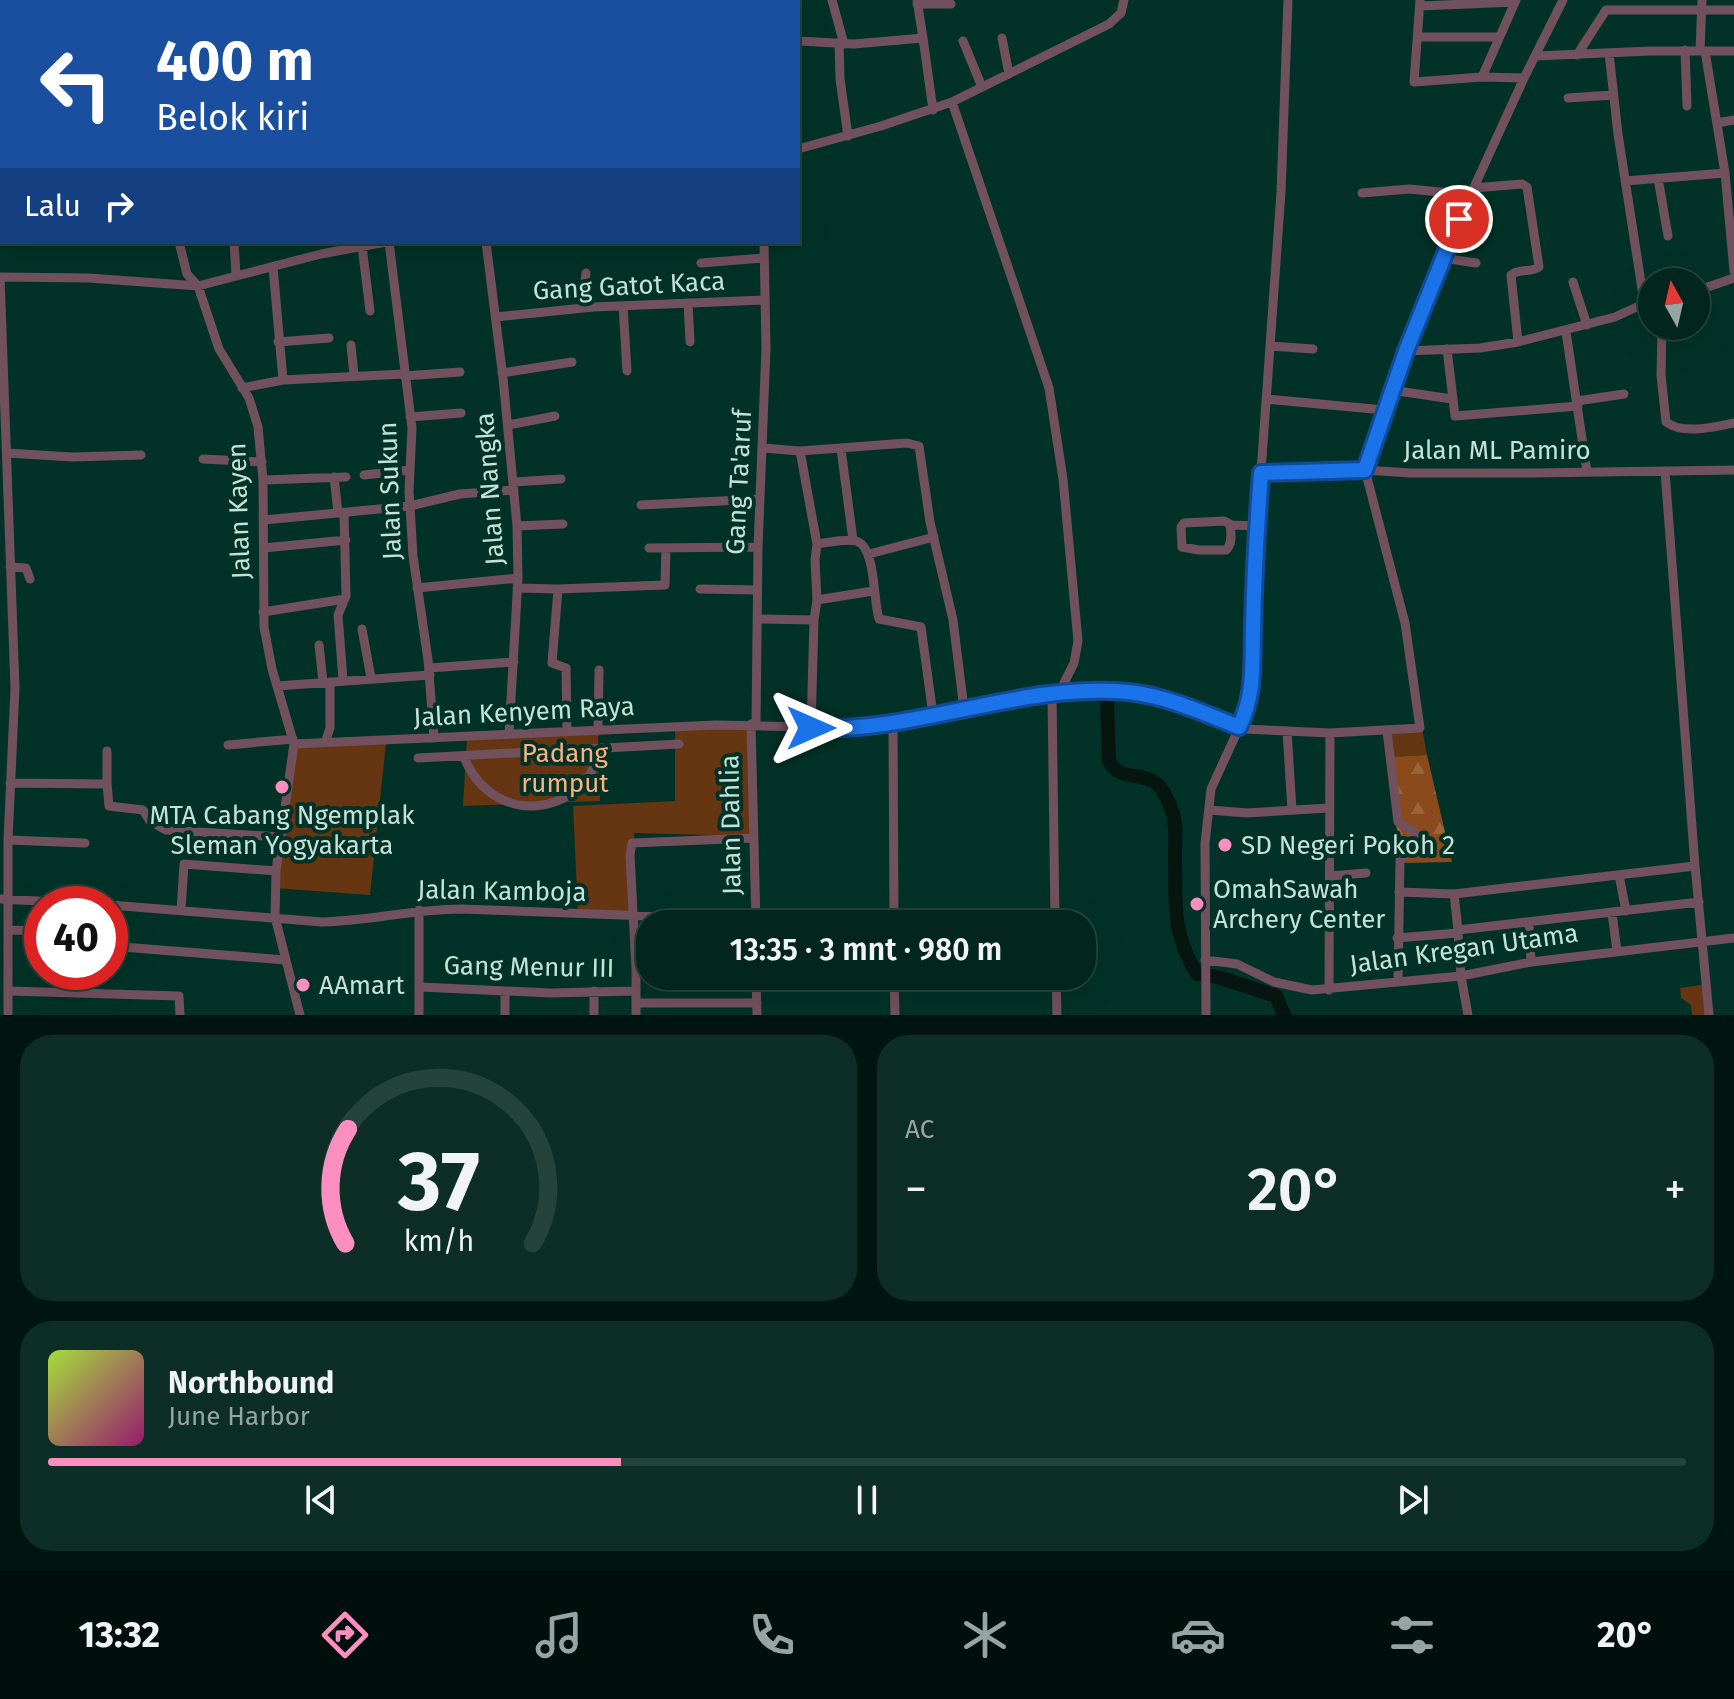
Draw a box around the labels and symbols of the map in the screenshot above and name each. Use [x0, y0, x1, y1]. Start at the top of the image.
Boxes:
pin [1425, 185, 1493, 253]
street label: Gang Gatot Kaca [532, 265, 726, 307]
north arrow [1638, 268, 1710, 340]
street label: Gang Ta'aruf [720, 406, 758, 555]
street label: Jalan Nangka [469, 411, 511, 567]
street label: Jalan Sukun [372, 421, 408, 561]
street label: Jalan ML Pamiro [1403, 435, 1591, 466]
street label: Jalan Kayen [221, 442, 257, 580]
position arrow [769, 686, 853, 770]
street label: Jalan Kenyem Raya [413, 691, 635, 733]
park label: Padang rumput [521, 738, 609, 799]
street label: Jalan Dahlia [714, 754, 748, 896]
marker: MTA Cabang Ngemplak Sleman Yogyakarta [273, 778, 291, 796]
place label: MTA Cabang Ngemplak Sleman Yogyakarta [150, 800, 415, 861]
place label: SD Negeri Pokoh 2 [1241, 830, 1455, 861]
marker: SD Negeri Pokoh 2 [1216, 836, 1234, 854]
street label: Jalan Kamboja [417, 874, 587, 908]
place label: OmahSawah Archery Center [1213, 874, 1385, 935]
speed limit sign: 40 [24, 886, 128, 990]
marker: OmahSawah Archery Center [1188, 895, 1206, 913]
street label: Jalan Kregan Utama [1348, 918, 1580, 980]
street label: Gang Menur III [443, 950, 615, 984]
place label: AAmart [319, 970, 405, 1001]
marker: AAmart [294, 976, 312, 994]

